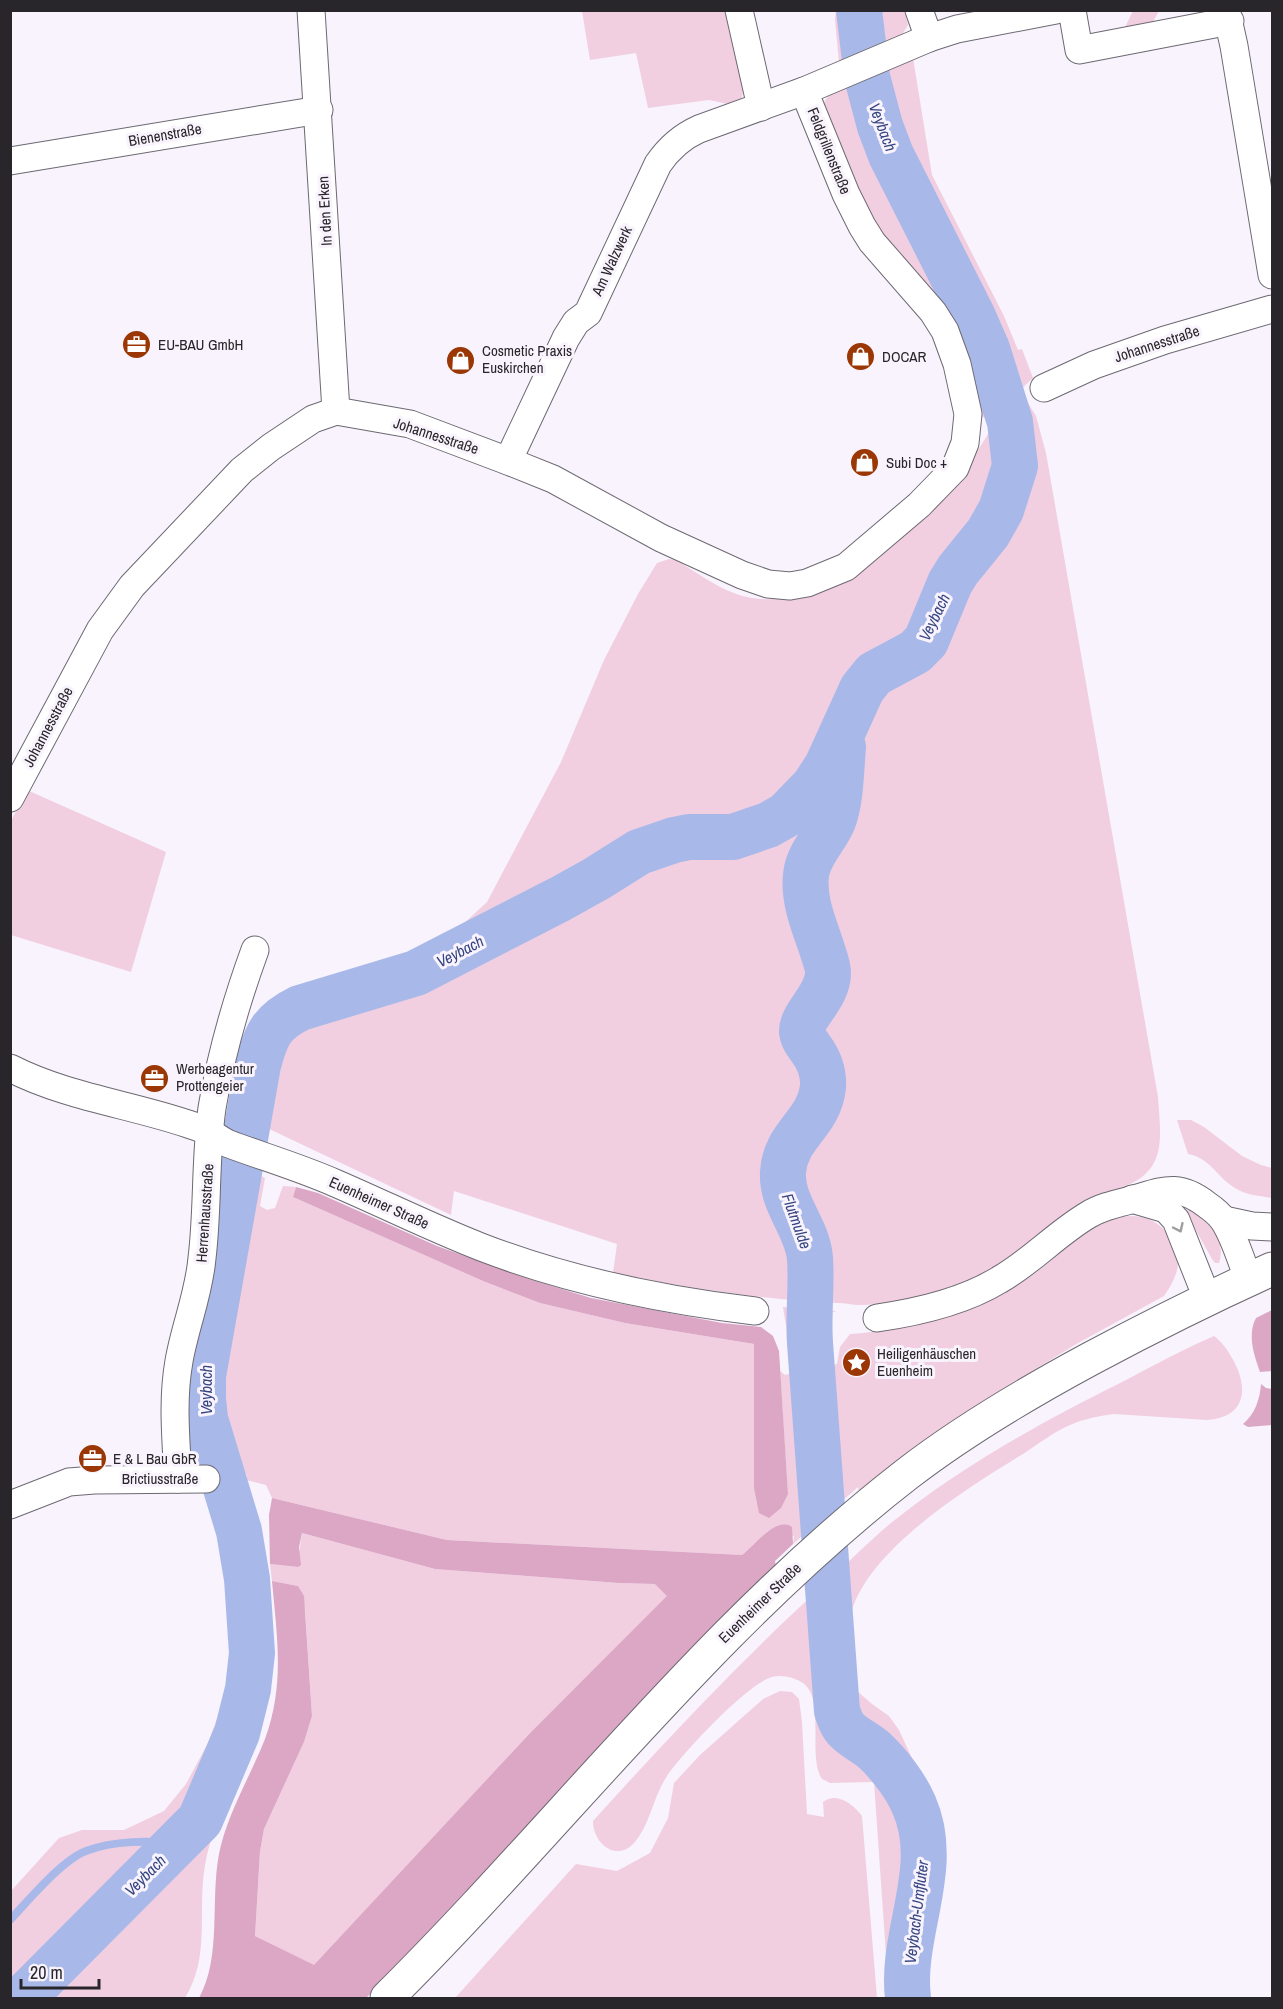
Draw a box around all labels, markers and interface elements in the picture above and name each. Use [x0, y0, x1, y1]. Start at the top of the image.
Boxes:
water label: Veybach [864, 100, 902, 154]
street label: Feldgrillenstraße [803, 104, 856, 197]
street label: Bienenstraße [127, 118, 203, 151]
street label: In den Erken [312, 176, 337, 246]
street label: Am Walzwerk [586, 222, 637, 300]
street label: Johannesstraße [1112, 320, 1202, 367]
office icon: EU-BAU GmbH [121, 329, 153, 361]
place label: EU-BAU GmbH [158, 334, 243, 355]
place label: Cosmetic Praxis Euskirchen [482, 340, 572, 378]
shop icon: DOCAR [845, 341, 877, 373]
shop icon: Cosmetic Praxis Euskirchen [445, 344, 477, 376]
place label: DOCAR [882, 346, 927, 367]
street label: Johannesstraße [391, 412, 481, 459]
shop icon: Subi Doc + [849, 447, 881, 479]
place label: Subi Doc + [886, 452, 947, 473]
water label: Veybach [913, 590, 955, 644]
street label: Johannesstraße [18, 683, 78, 771]
water label: Veybach [433, 930, 487, 972]
place label: Werbeagentur Prottengeier [176, 1058, 254, 1096]
office icon: Werbeagentur Prottengeier [139, 1062, 171, 1094]
street label: Herrenhausstraße [191, 1163, 218, 1263]
street label: Euenheimer Straße [326, 1171, 433, 1234]
water label: Flutmulde [777, 1190, 817, 1252]
one-way arrow [1172, 1222, 1184, 1233]
place label: Heiligenhäuschen Euenheim [877, 1343, 976, 1381]
place icon: Heiligenhäuschen Euenheim [840, 1347, 872, 1379]
water label: Veybach [195, 1365, 217, 1415]
office icon: E & L Bau GbR [76, 1443, 108, 1475]
place label: E & L Bau GbR [113, 1448, 197, 1469]
street label: Brictiusstraße [122, 1468, 198, 1489]
street label: Euenheimer Straße [714, 1558, 806, 1647]
water label: Veybach [119, 1849, 171, 1901]
water label: Veybach-Umfluter [899, 1858, 933, 1965]
scale bar [21, 1952, 99, 1990]
text: 20 m [30, 1960, 63, 1985]

